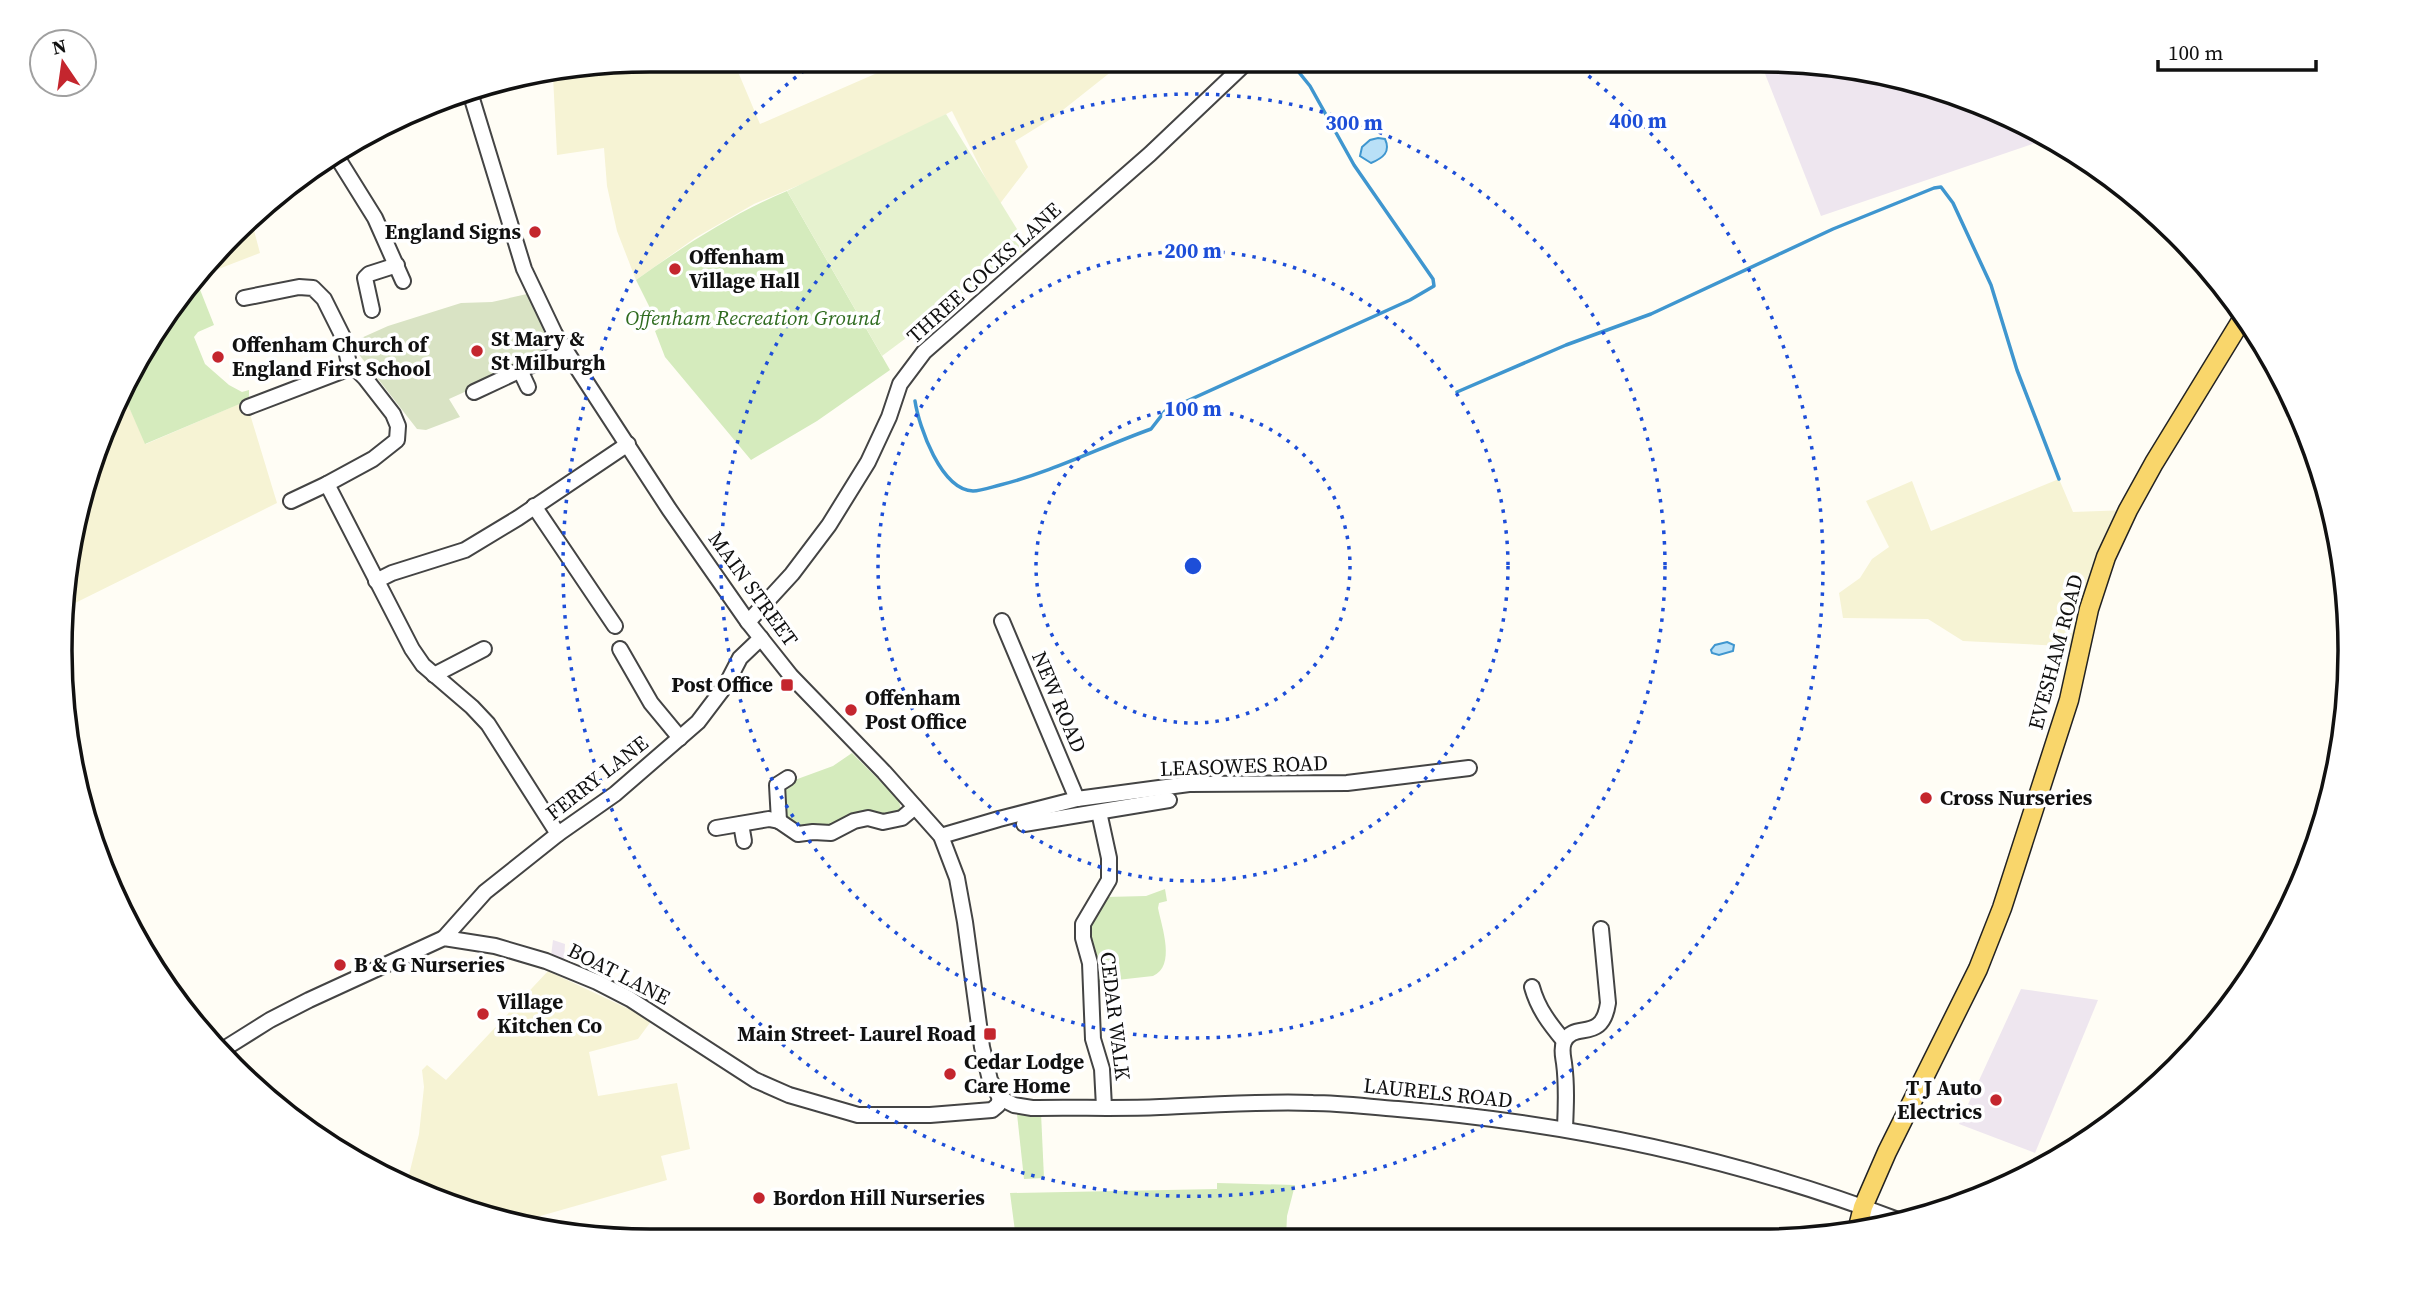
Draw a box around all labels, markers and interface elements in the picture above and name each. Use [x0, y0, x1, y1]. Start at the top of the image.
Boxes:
north arrow [28, 28, 98, 98]
scale bar [2158, 28, 2316, 72]
text: N [50, 32, 69, 61]
text: 100 m [2168, 38, 2223, 67]
text: 400 m [1609, 106, 1667, 135]
text: 300 m [1325, 108, 1383, 137]
street label: THREE COCKS LANE [900, 195, 1067, 350]
place label: England Signs [385, 217, 521, 246]
marker: England Signs [527, 224, 543, 240]
text: 200 m [1164, 236, 1222, 265]
place label: Offenham Village Hall [689, 242, 800, 295]
marker: Offenham Village Hall [667, 261, 683, 277]
park label: Offenham Recreation Ground [625, 303, 881, 332]
place label: St Mary & St Milburgh [491, 324, 606, 377]
place label: Offenham Church of England First School [232, 330, 431, 383]
marker: St Mary & St Milburgh [469, 343, 485, 359]
marker: Offenham Church of England First School [210, 349, 226, 365]
text: 100 m [1164, 394, 1222, 423]
street label: MAIN STREET [702, 525, 805, 652]
centre of rings [1181, 554, 1205, 578]
street label: EVESHAM ROAD [2021, 571, 2090, 733]
street label: NEW ROAD [1025, 647, 1094, 757]
place label: Post Office [671, 670, 773, 699]
marker: Post Office [779, 677, 795, 693]
place label: Offenham Post Office [865, 683, 967, 736]
marker: Offenham Post Office [843, 702, 859, 718]
street label: FERRY LANE [539, 728, 654, 827]
street label: LEASOWES ROAD [1159, 748, 1328, 783]
place label: Cross Nurseries [1940, 783, 2093, 812]
marker: Cross Nurseries [1918, 790, 1934, 806]
street label: BOAT LANE [563, 935, 675, 1012]
place label: B & G Nurseries [354, 950, 505, 979]
street label: CEDAR WALK [1093, 950, 1138, 1082]
marker: B & G Nurseries [332, 957, 348, 973]
place label: Village Kitchen Co [497, 987, 602, 1040]
marker: Village Kitchen Co [475, 1006, 491, 1022]
place label: Main Street- Laurel Road [737, 1019, 977, 1048]
marker: Main Street- Laurel Road [982, 1026, 998, 1042]
place label: Cedar Lodge Care Home [964, 1047, 1084, 1100]
marker: Cedar Lodge Care Home [942, 1066, 958, 1082]
street label: LAURELS ROAD [1362, 1070, 1514, 1115]
place label: T J Auto Electrics [1897, 1073, 1982, 1126]
marker: T J Auto Electrics [1988, 1092, 2004, 1108]
place label: Bordon Hill Nurseries [773, 1183, 985, 1212]
marker: Bordon Hill Nurseries [751, 1190, 767, 1206]

